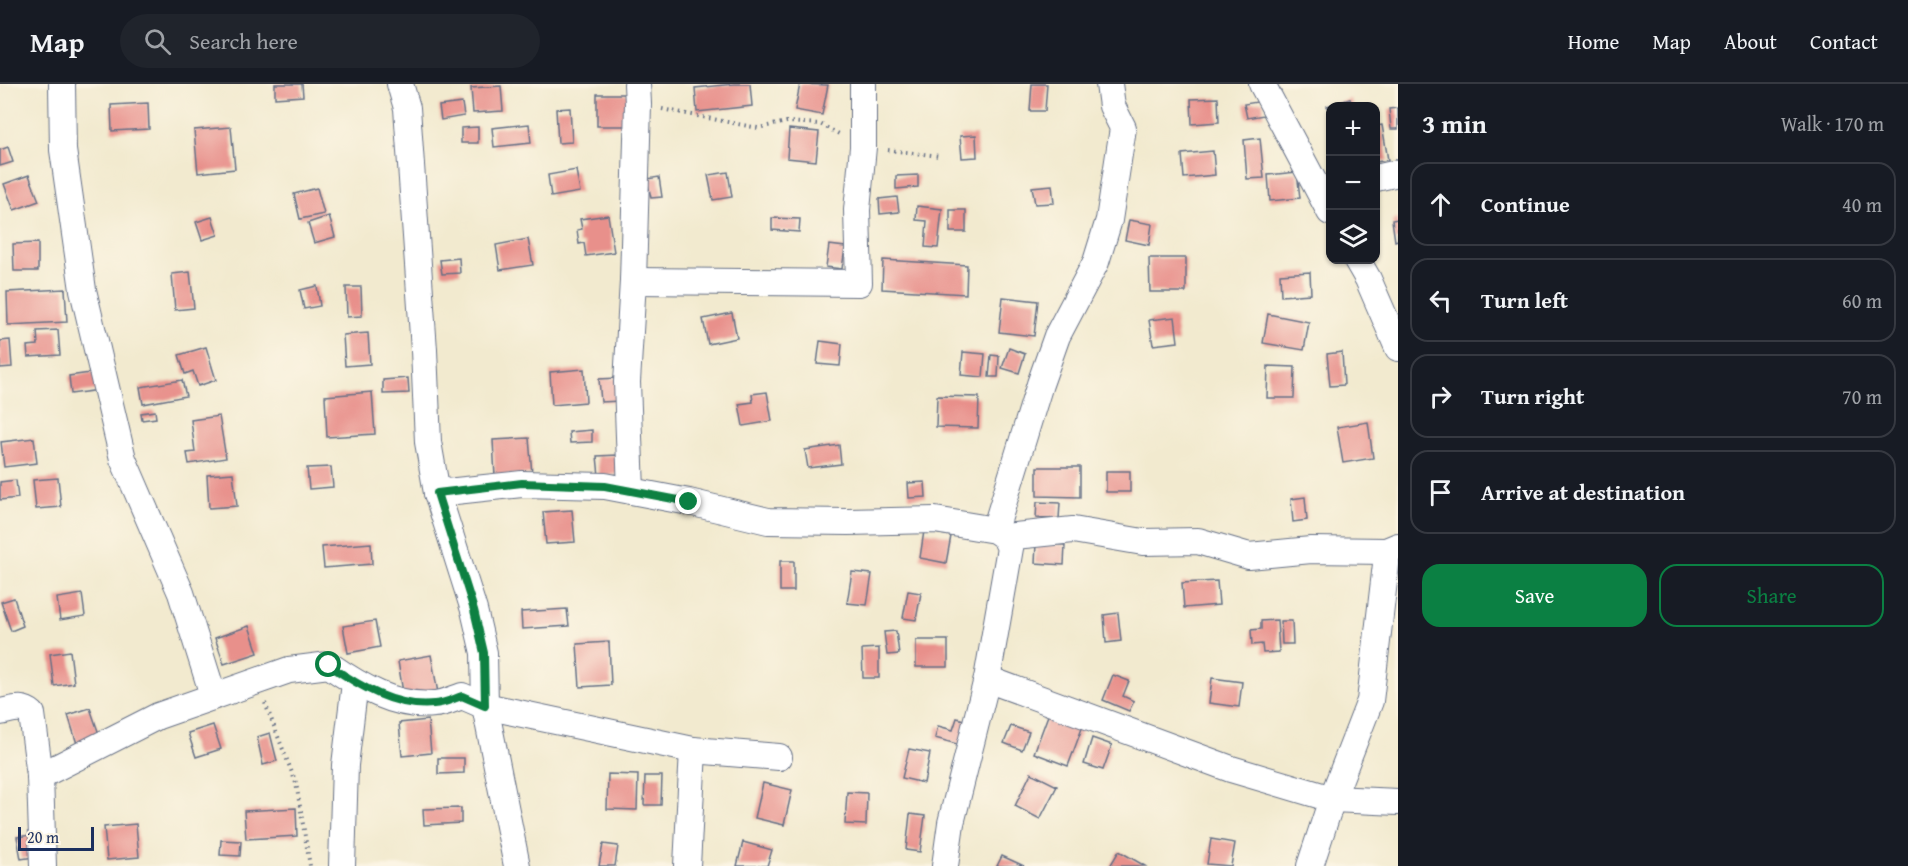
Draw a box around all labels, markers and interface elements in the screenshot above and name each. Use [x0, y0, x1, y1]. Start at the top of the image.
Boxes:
search box [120, 14, 540, 68]
text: Map [30, 21, 84, 62]
icon: search [141, 25, 174, 58]
text: Search here [189, 25, 298, 57]
text: Home [1568, 26, 1619, 57]
text: Map [1652, 26, 1691, 57]
text: About [1724, 26, 1777, 57]
text: Contact [1810, 26, 1878, 57]
map controls [1326, 102, 1380, 264]
button: + [1326, 102, 1380, 156]
text: 3 min [1422, 104, 1487, 143]
text: Walk · 170 m [1781, 109, 1884, 138]
button: − [1326, 156, 1380, 210]
icon: ahead [1424, 188, 1457, 221]
text: Continue [1481, 188, 1570, 220]
text: 40 m [1842, 190, 1882, 219]
button: layers [1326, 210, 1380, 264]
icon: left [1424, 284, 1457, 317]
text: Turn left [1481, 284, 1568, 316]
text: 60 m [1842, 286, 1882, 315]
icon: right [1424, 380, 1457, 413]
text: Turn right [1481, 380, 1584, 412]
text: 70 m [1842, 382, 1882, 411]
icon: arrive [1424, 476, 1457, 509]
text: Arrive at destination [1481, 476, 1685, 508]
route end [675, 488, 701, 514]
button: Save [1422, 564, 1647, 627]
button: Share [1659, 564, 1884, 627]
route start [315, 651, 341, 677]
scale bar [18, 824, 94, 852]
text: 20 m [27, 825, 59, 849]

